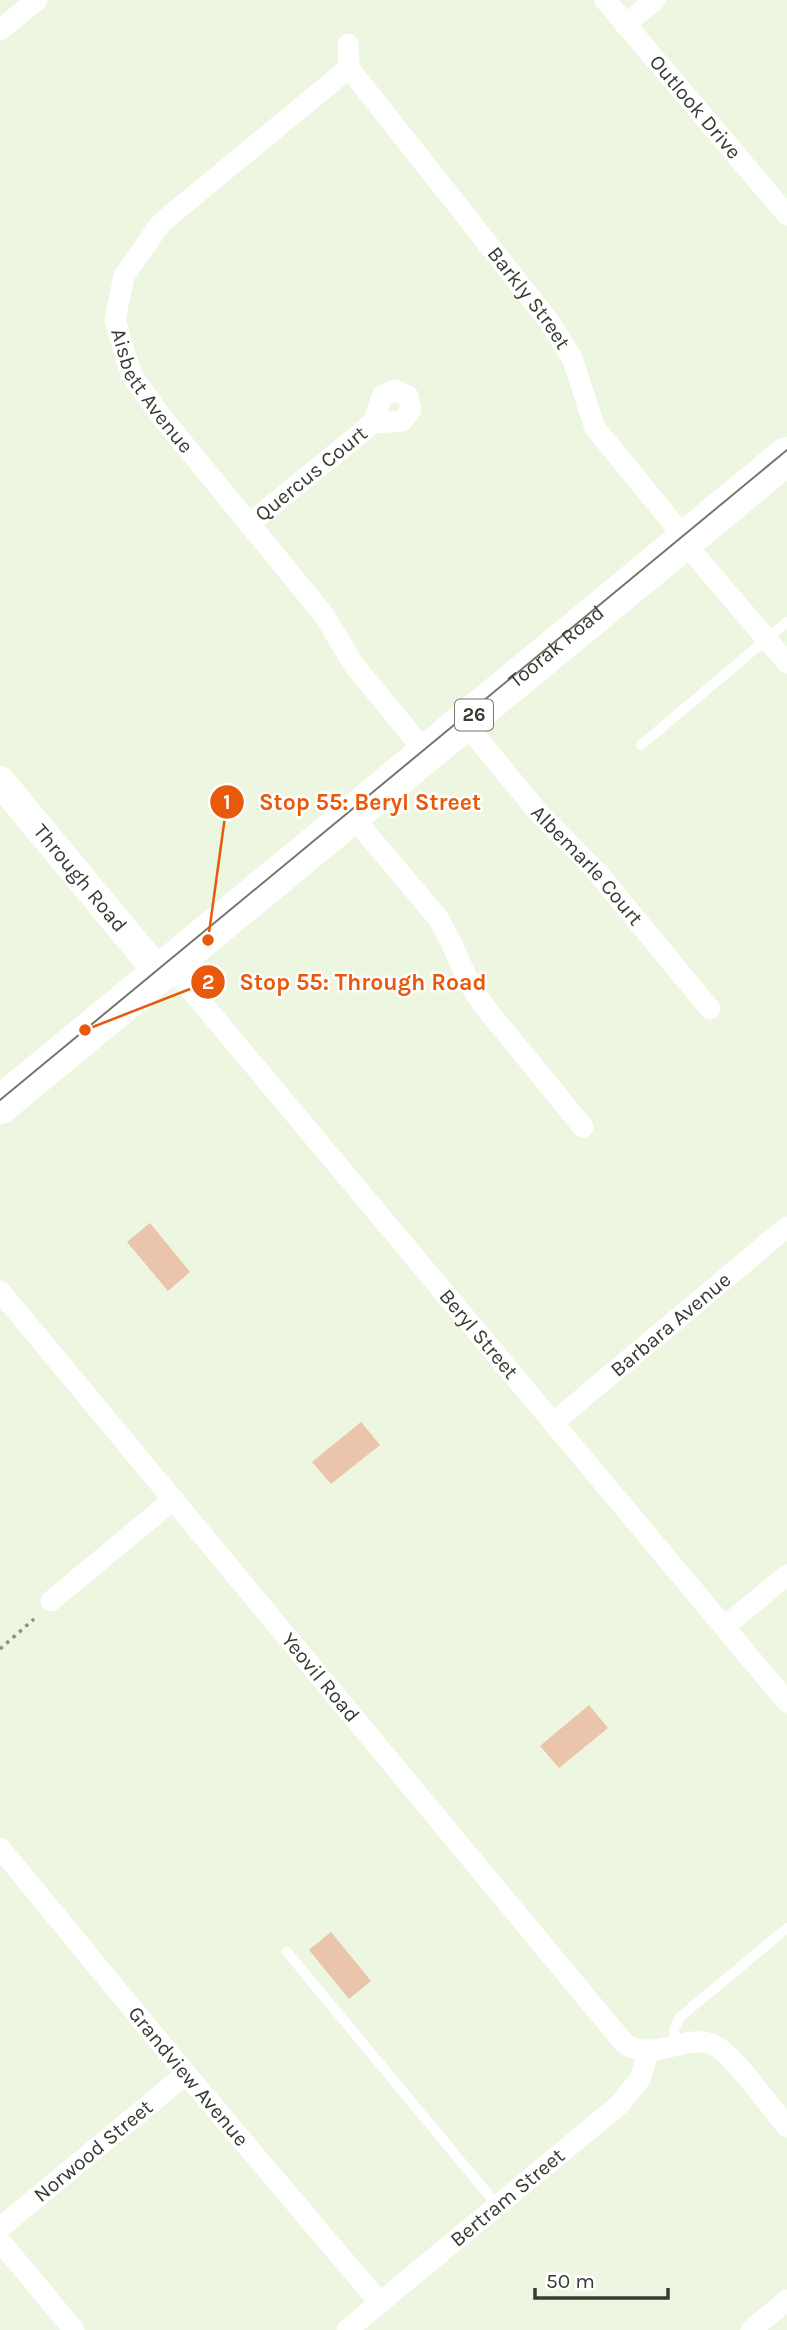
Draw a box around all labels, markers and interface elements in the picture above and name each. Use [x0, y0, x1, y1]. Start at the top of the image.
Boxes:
street label: Outlook Drive [645, 50, 746, 164]
street label: Barkly Street [483, 242, 575, 354]
street label: Aisbett Avenue [106, 326, 198, 458]
street label: Quercus Court [250, 421, 372, 526]
street label: Toorak Road [504, 600, 609, 693]
road number: 26 [455, 700, 493, 730]
callout: Stop 55: Beryl Street [209, 780, 495, 824]
text: Stop 55: Beryl Street [259, 789, 481, 816]
text: 1 [223, 790, 231, 814]
street label: Albemarle Court [526, 800, 648, 930]
street label: Through Road [29, 819, 132, 937]
callout: Stop 55: Through Road [191, 960, 501, 1004]
text: Stop 55: Through Road [239, 969, 487, 996]
text: 2 [202, 970, 214, 994]
street label: Barbara Avenue [606, 1267, 736, 1382]
street label: Beryl Street [434, 1284, 523, 1384]
street label: Yeovil Road [277, 1628, 364, 1727]
street label: Grandview Avenue [123, 2001, 254, 2151]
street label: Norwood Street [29, 2095, 157, 2207]
street label: Bertram Street [445, 2143, 569, 2252]
scale bar [535, 2256, 668, 2300]
text: 50 m [546, 2269, 595, 2293]

